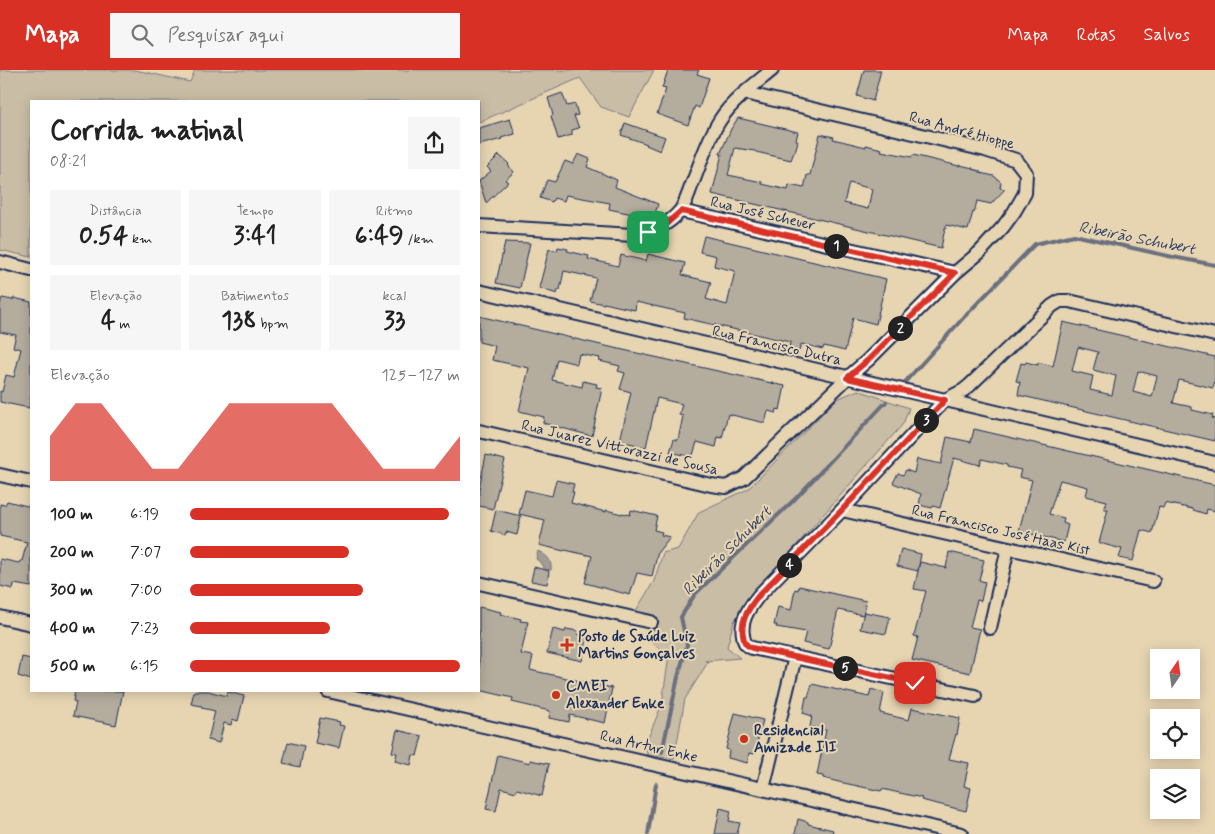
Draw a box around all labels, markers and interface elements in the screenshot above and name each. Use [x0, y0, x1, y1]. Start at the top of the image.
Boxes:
search box [110, 13, 460, 58]
text: Mapa [25, 20, 80, 51]
icon: search [128, 21, 156, 49]
text: Pesquisar aqui [168, 23, 284, 48]
text: Mapa [1007, 23, 1048, 47]
text: Rotas [1076, 23, 1116, 47]
text: Salvos [1144, 23, 1190, 47]
street label: Rua André Hioppe [907, 107, 1017, 155]
text: Corrida matinal [50, 113, 244, 150]
button: share [408, 117, 460, 169]
text: 08:21 [50, 151, 87, 172]
street label: Rua José Scheuer [708, 192, 817, 236]
text: Distância [89, 202, 142, 220]
text: Tempo [236, 202, 274, 220]
text: Ritmo [376, 202, 413, 220]
pin [627, 211, 669, 253]
water label: Ribeirão Schubert [1077, 217, 1199, 260]
icon: arrive [634, 218, 662, 246]
text: 0.54 [79, 220, 128, 253]
text: 3:41 [233, 220, 277, 253]
text: 6:49 [355, 220, 404, 253]
text: km [128, 230, 152, 248]
text: /km [404, 230, 434, 248]
pin: 1 [824, 234, 848, 258]
text: 1 [833, 237, 840, 255]
text: Elevação [89, 287, 142, 305]
text: Batimentos [221, 287, 289, 305]
text: kcal [383, 287, 406, 305]
text: 4 [101, 305, 115, 338]
text: 138 [221, 305, 257, 338]
text: 33 [383, 305, 405, 338]
text: m [115, 315, 130, 333]
text: bpm [257, 315, 289, 333]
pin: 2 [888, 316, 912, 340]
text: 2 [897, 319, 904, 337]
street label: Rua Francisco Dutra [710, 321, 844, 371]
text: Elevação [50, 365, 110, 386]
text: 125–127 m [382, 365, 460, 386]
pin: 3 [914, 408, 938, 432]
text: 3 [923, 411, 930, 429]
street label: Rua Juarez Vittorazzi de Sousa [519, 416, 720, 480]
water label: Ribeirão Schubert [678, 500, 778, 600]
street label: Rua Francisco José Haas Kist [910, 501, 1093, 561]
text: 100 m [50, 504, 93, 525]
text: 6:19 [130, 504, 159, 525]
text: 200 m [50, 542, 94, 563]
text: 7:07 [130, 542, 161, 563]
pin: 4 [776, 552, 802, 578]
text: 4 [785, 556, 794, 574]
text: 300 m [50, 580, 93, 601]
text: 7:00 [130, 580, 162, 601]
text: 400 m [50, 618, 95, 639]
text: 7:23 [130, 618, 159, 639]
place label: Posto de Saúde Luiz Martins Gonçalves [578, 627, 696, 664]
marker: Posto de Saúde Luiz Martins Gonçalves [560, 638, 574, 652]
north arrow [1150, 649, 1200, 699]
map controls [1150, 649, 1200, 819]
text: 500 m [50, 656, 95, 677]
text: 6:15 [130, 656, 158, 677]
pin: 5 [832, 656, 858, 680]
text: 5 [841, 659, 850, 677]
pin [894, 662, 936, 704]
icon: check [901, 669, 929, 697]
place label: CMEI Alexander Enke [566, 677, 665, 714]
marker: CMEI Alexander Enke [550, 689, 562, 701]
button: locate [1150, 709, 1200, 759]
place label: Residencial Amizade III [754, 721, 837, 758]
street label: Rua Artur Enke [598, 726, 700, 768]
marker: Residencial Amizade III [738, 733, 750, 745]
button: layers [1150, 769, 1200, 819]

